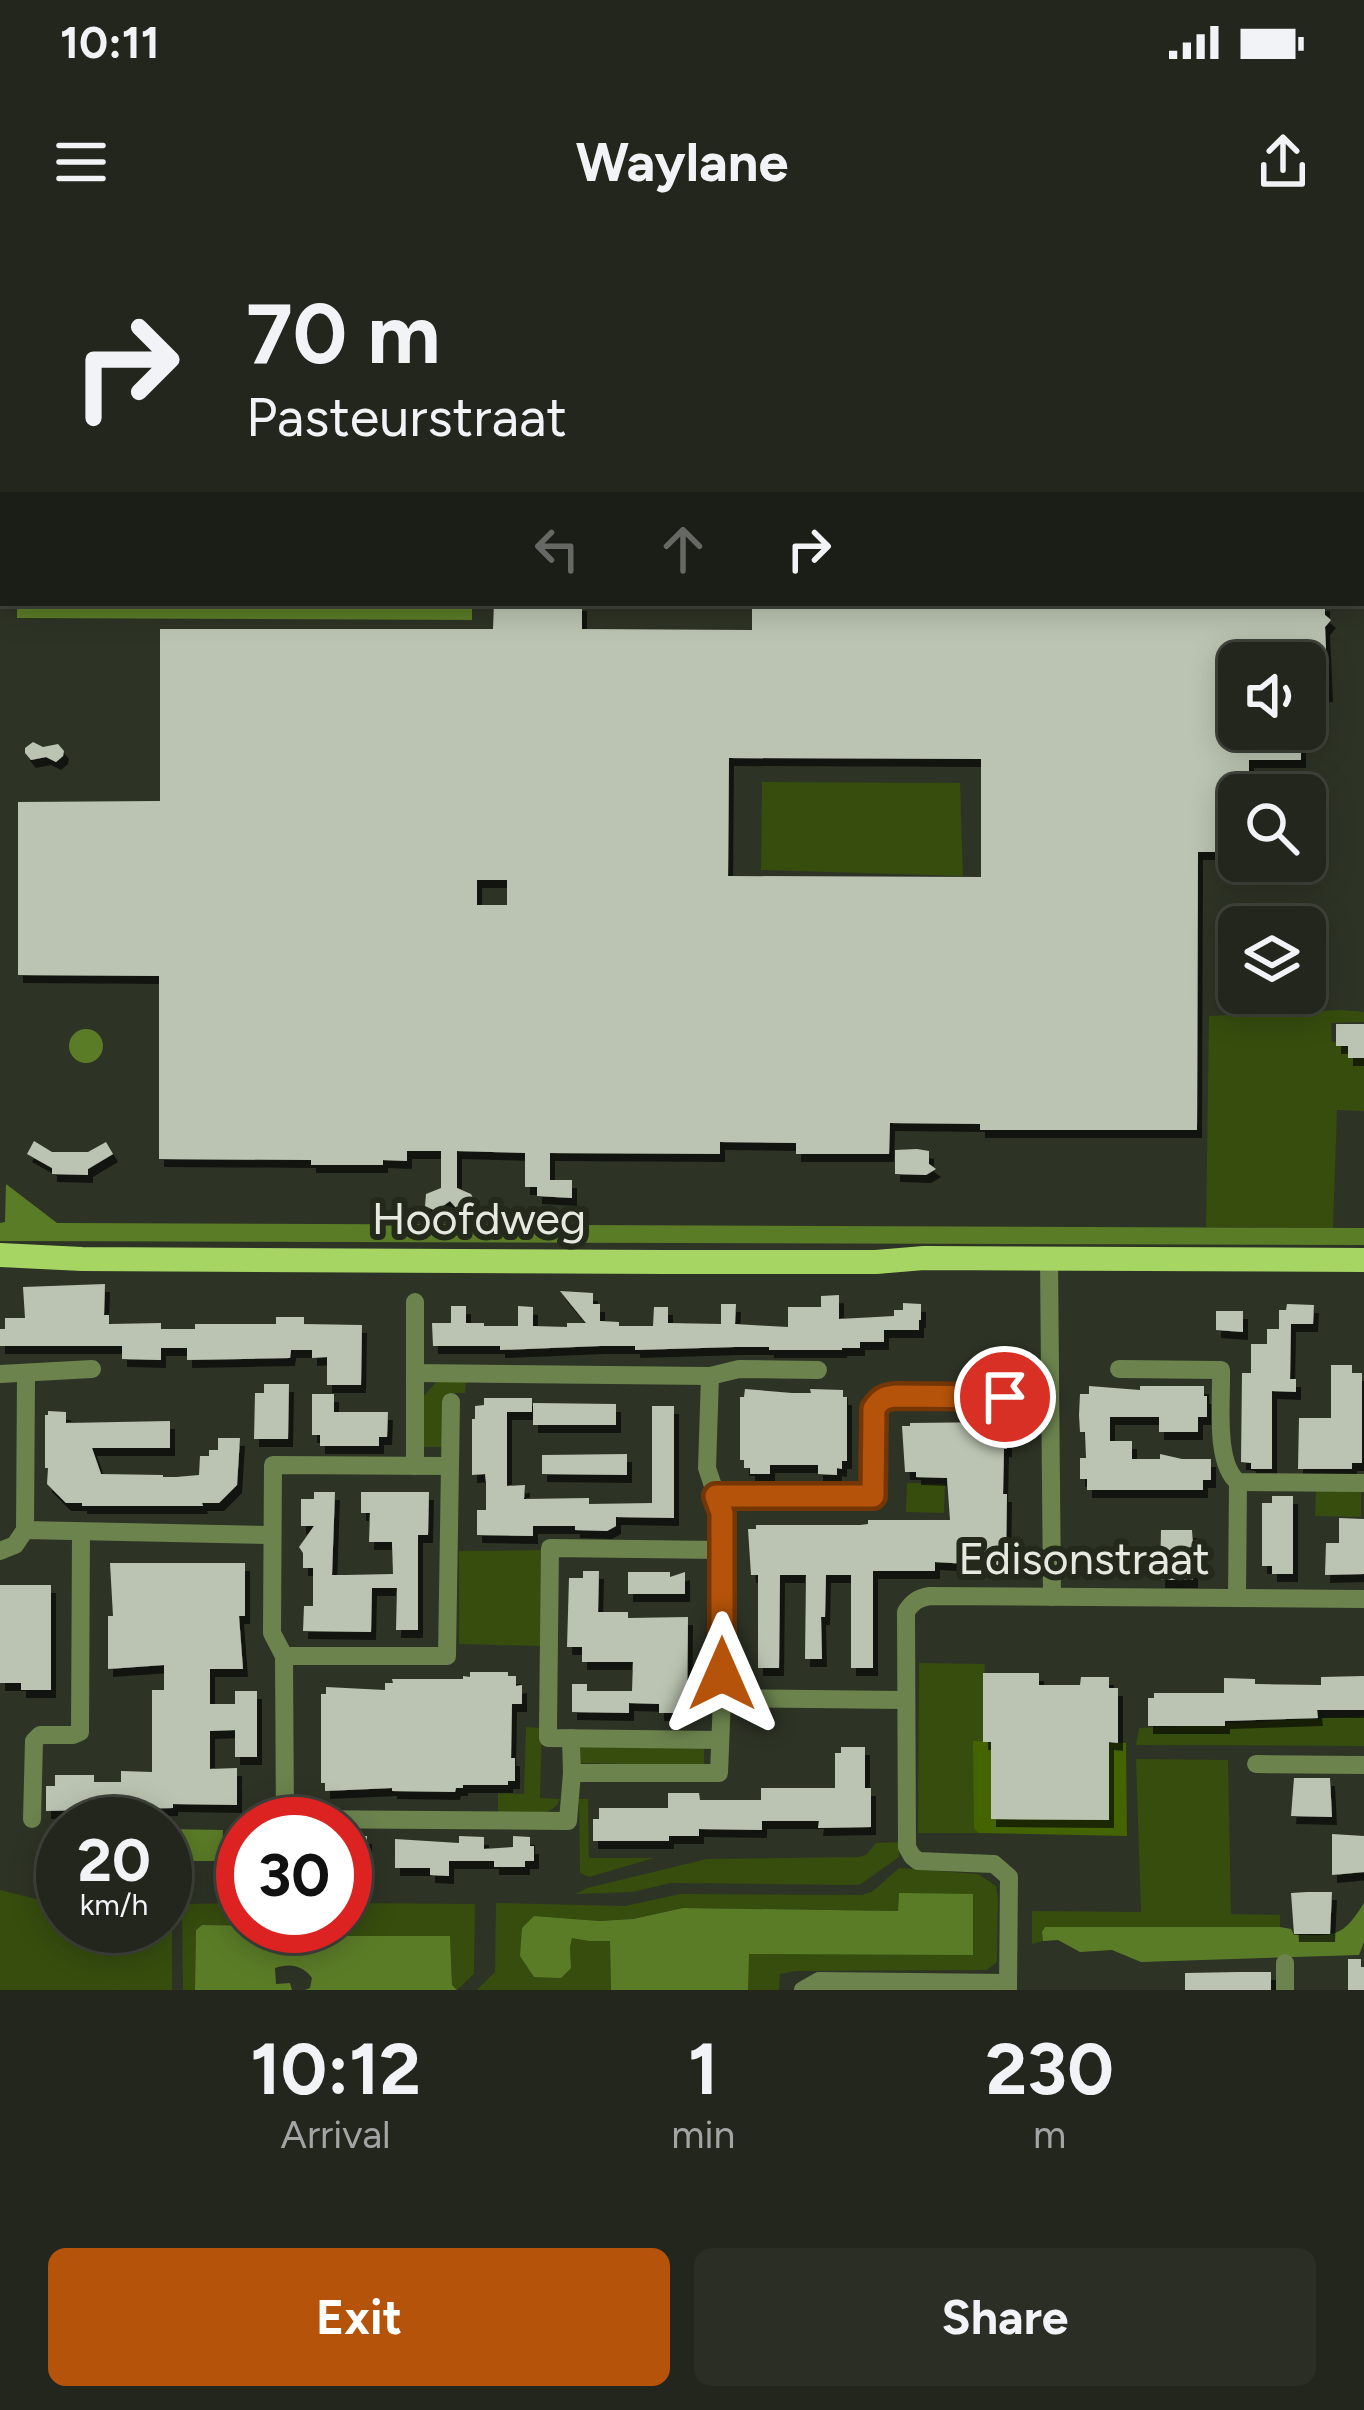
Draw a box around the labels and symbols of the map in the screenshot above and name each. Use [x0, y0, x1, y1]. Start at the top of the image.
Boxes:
street label: Hoofdweg [372, 1191, 586, 1245]
pin [954, 1346, 1056, 1448]
street label: Edisonstraat [958, 1531, 1210, 1585]
position arrow [659, 1611, 785, 1737]
speed limit sign: 30 [216, 1797, 372, 1953]

